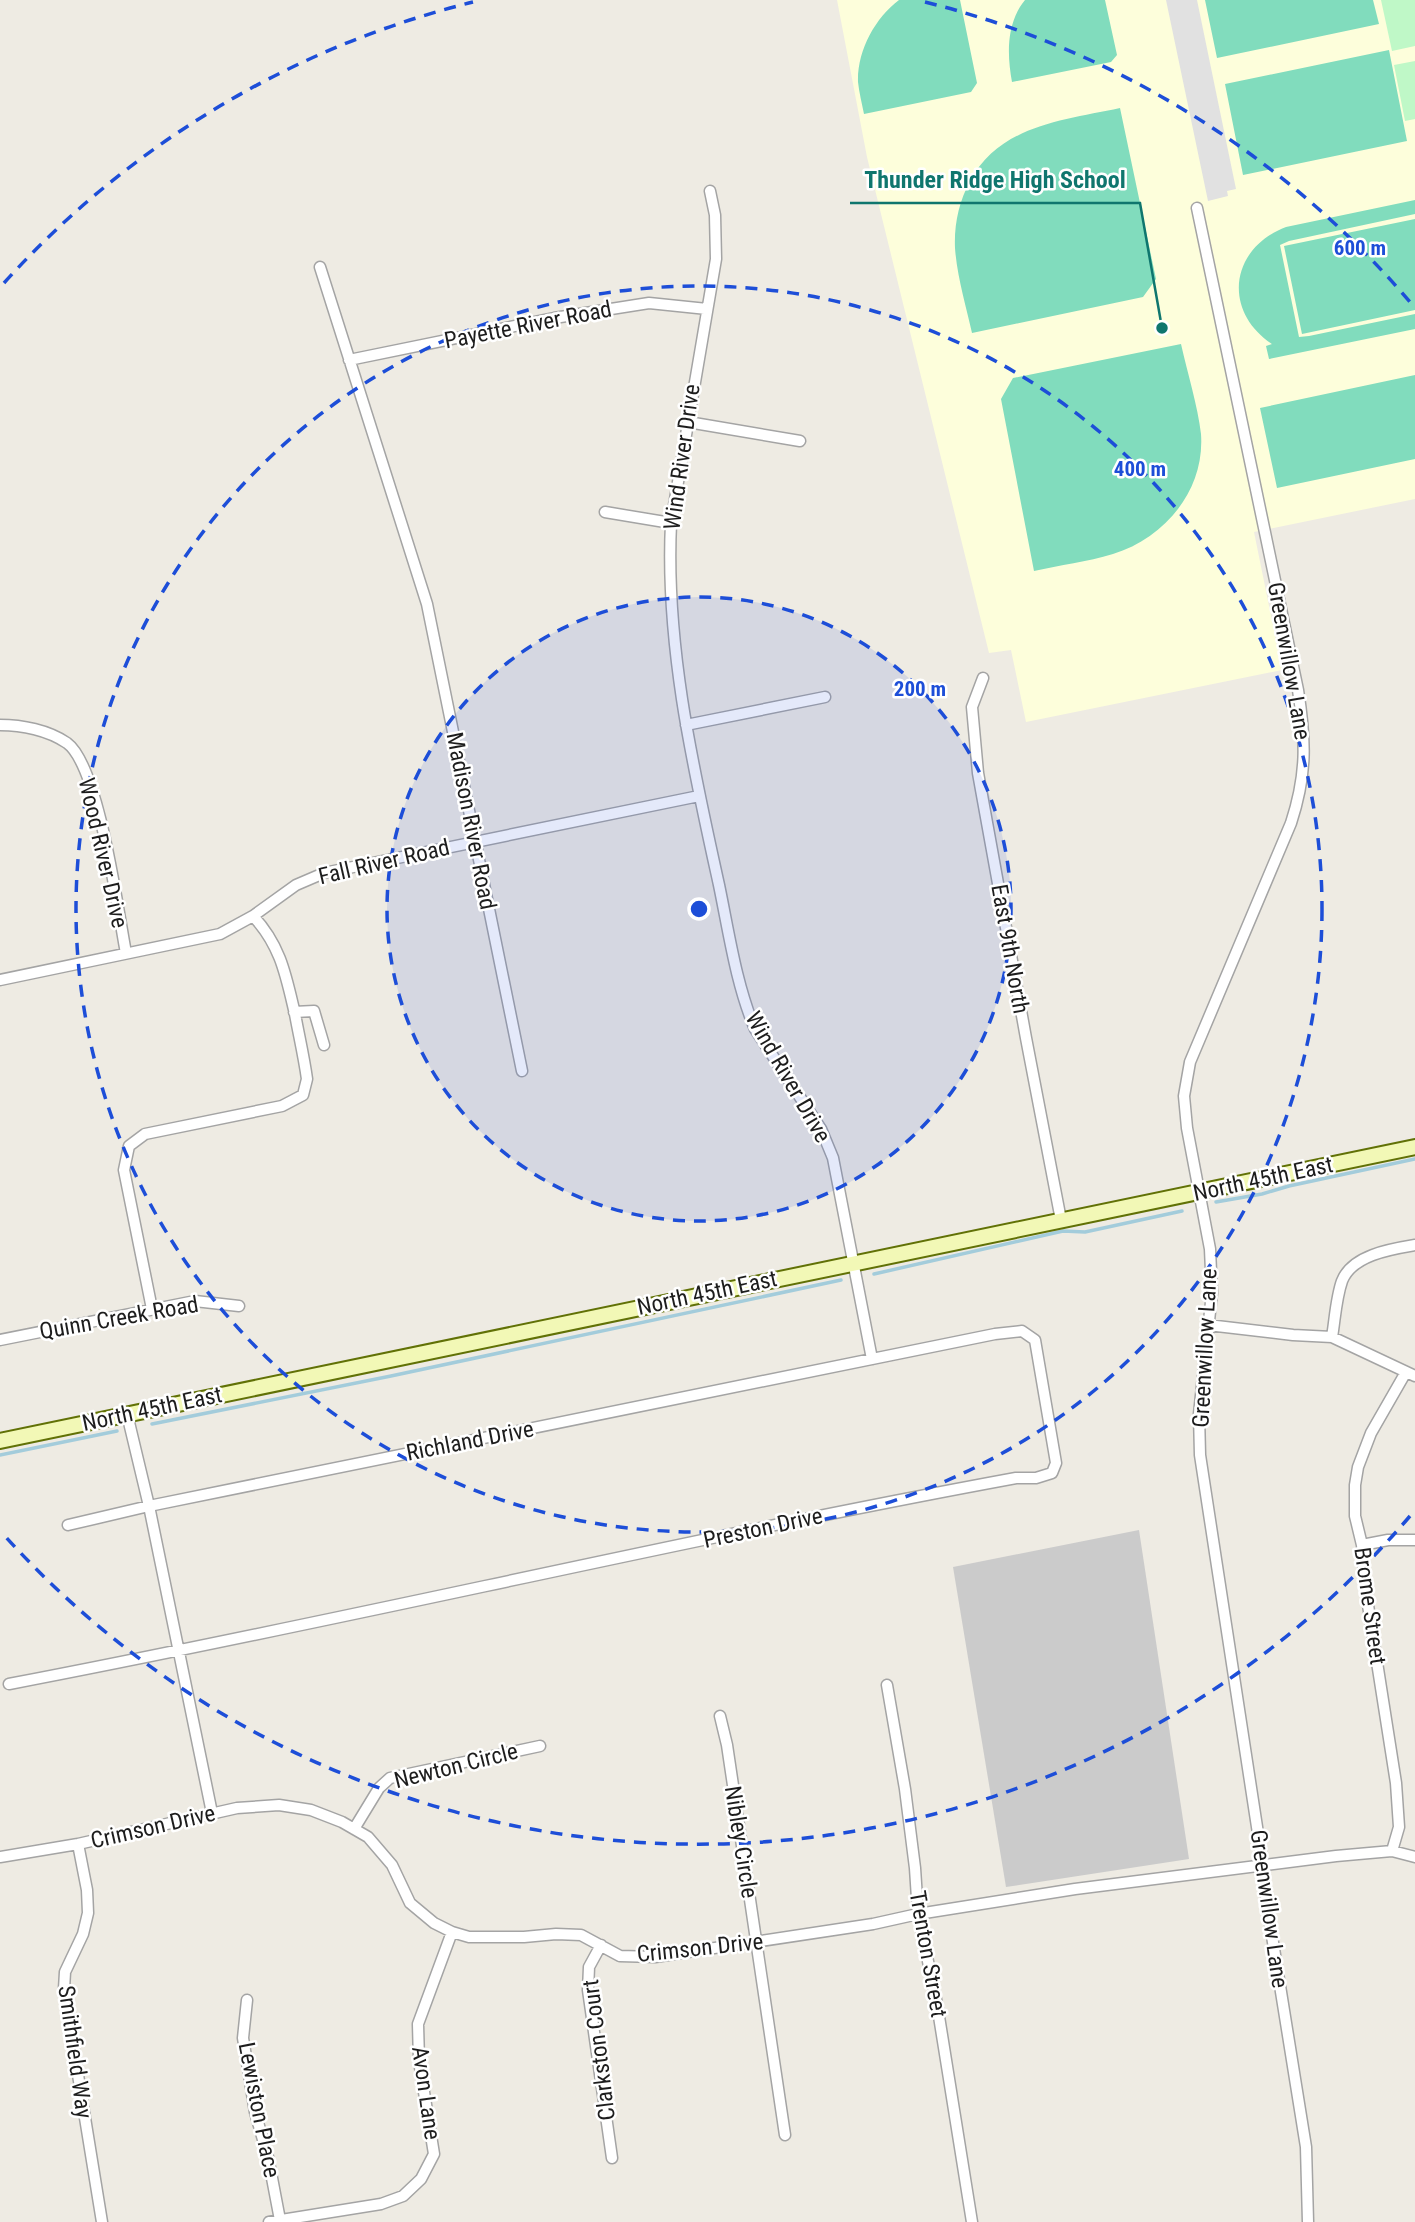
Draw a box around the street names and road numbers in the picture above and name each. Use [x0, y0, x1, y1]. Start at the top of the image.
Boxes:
street label: Payette River Road [442, 296, 614, 354]
street label: Wind River Drive [658, 382, 706, 532]
street label: Greenwillow Lane [1262, 580, 1316, 742]
street label: Madison River Road [441, 730, 501, 912]
street label: Wood River Drive [73, 775, 133, 931]
street label: Fall River Road [316, 834, 452, 890]
street label: East 9th North [985, 882, 1035, 1016]
street label: Wind River Drive [740, 1007, 836, 1147]
street label: North 45th East [1191, 1151, 1335, 1207]
street label: North 45th East [635, 1265, 779, 1321]
street label: Greenwillow Lane [1187, 1268, 1223, 1428]
street label: Quinn Creek Road [37, 1291, 201, 1345]
street label: North 45th East [80, 1381, 224, 1437]
street label: Richland Drive [404, 1415, 536, 1467]
street label: Preston Drive [701, 1502, 825, 1554]
street label: Brome Street [1348, 1546, 1392, 1666]
street label: Newton Circle [391, 1738, 521, 1794]
street label: Nibley Circle [719, 1784, 763, 1900]
street label: Crimson Drive [88, 1800, 218, 1854]
street label: Greenwillow Lane [1245, 1828, 1293, 1990]
street label: Trenton Street [904, 1888, 952, 2020]
street label: Crimson Drive [635, 1928, 765, 1968]
street label: Clarkston Court [577, 1978, 621, 2122]
street label: Smithfield Way [52, 1984, 98, 2121]
street label: Lewiston Place [233, 2040, 285, 2180]
street label: Avon Lane [406, 2044, 446, 2142]

